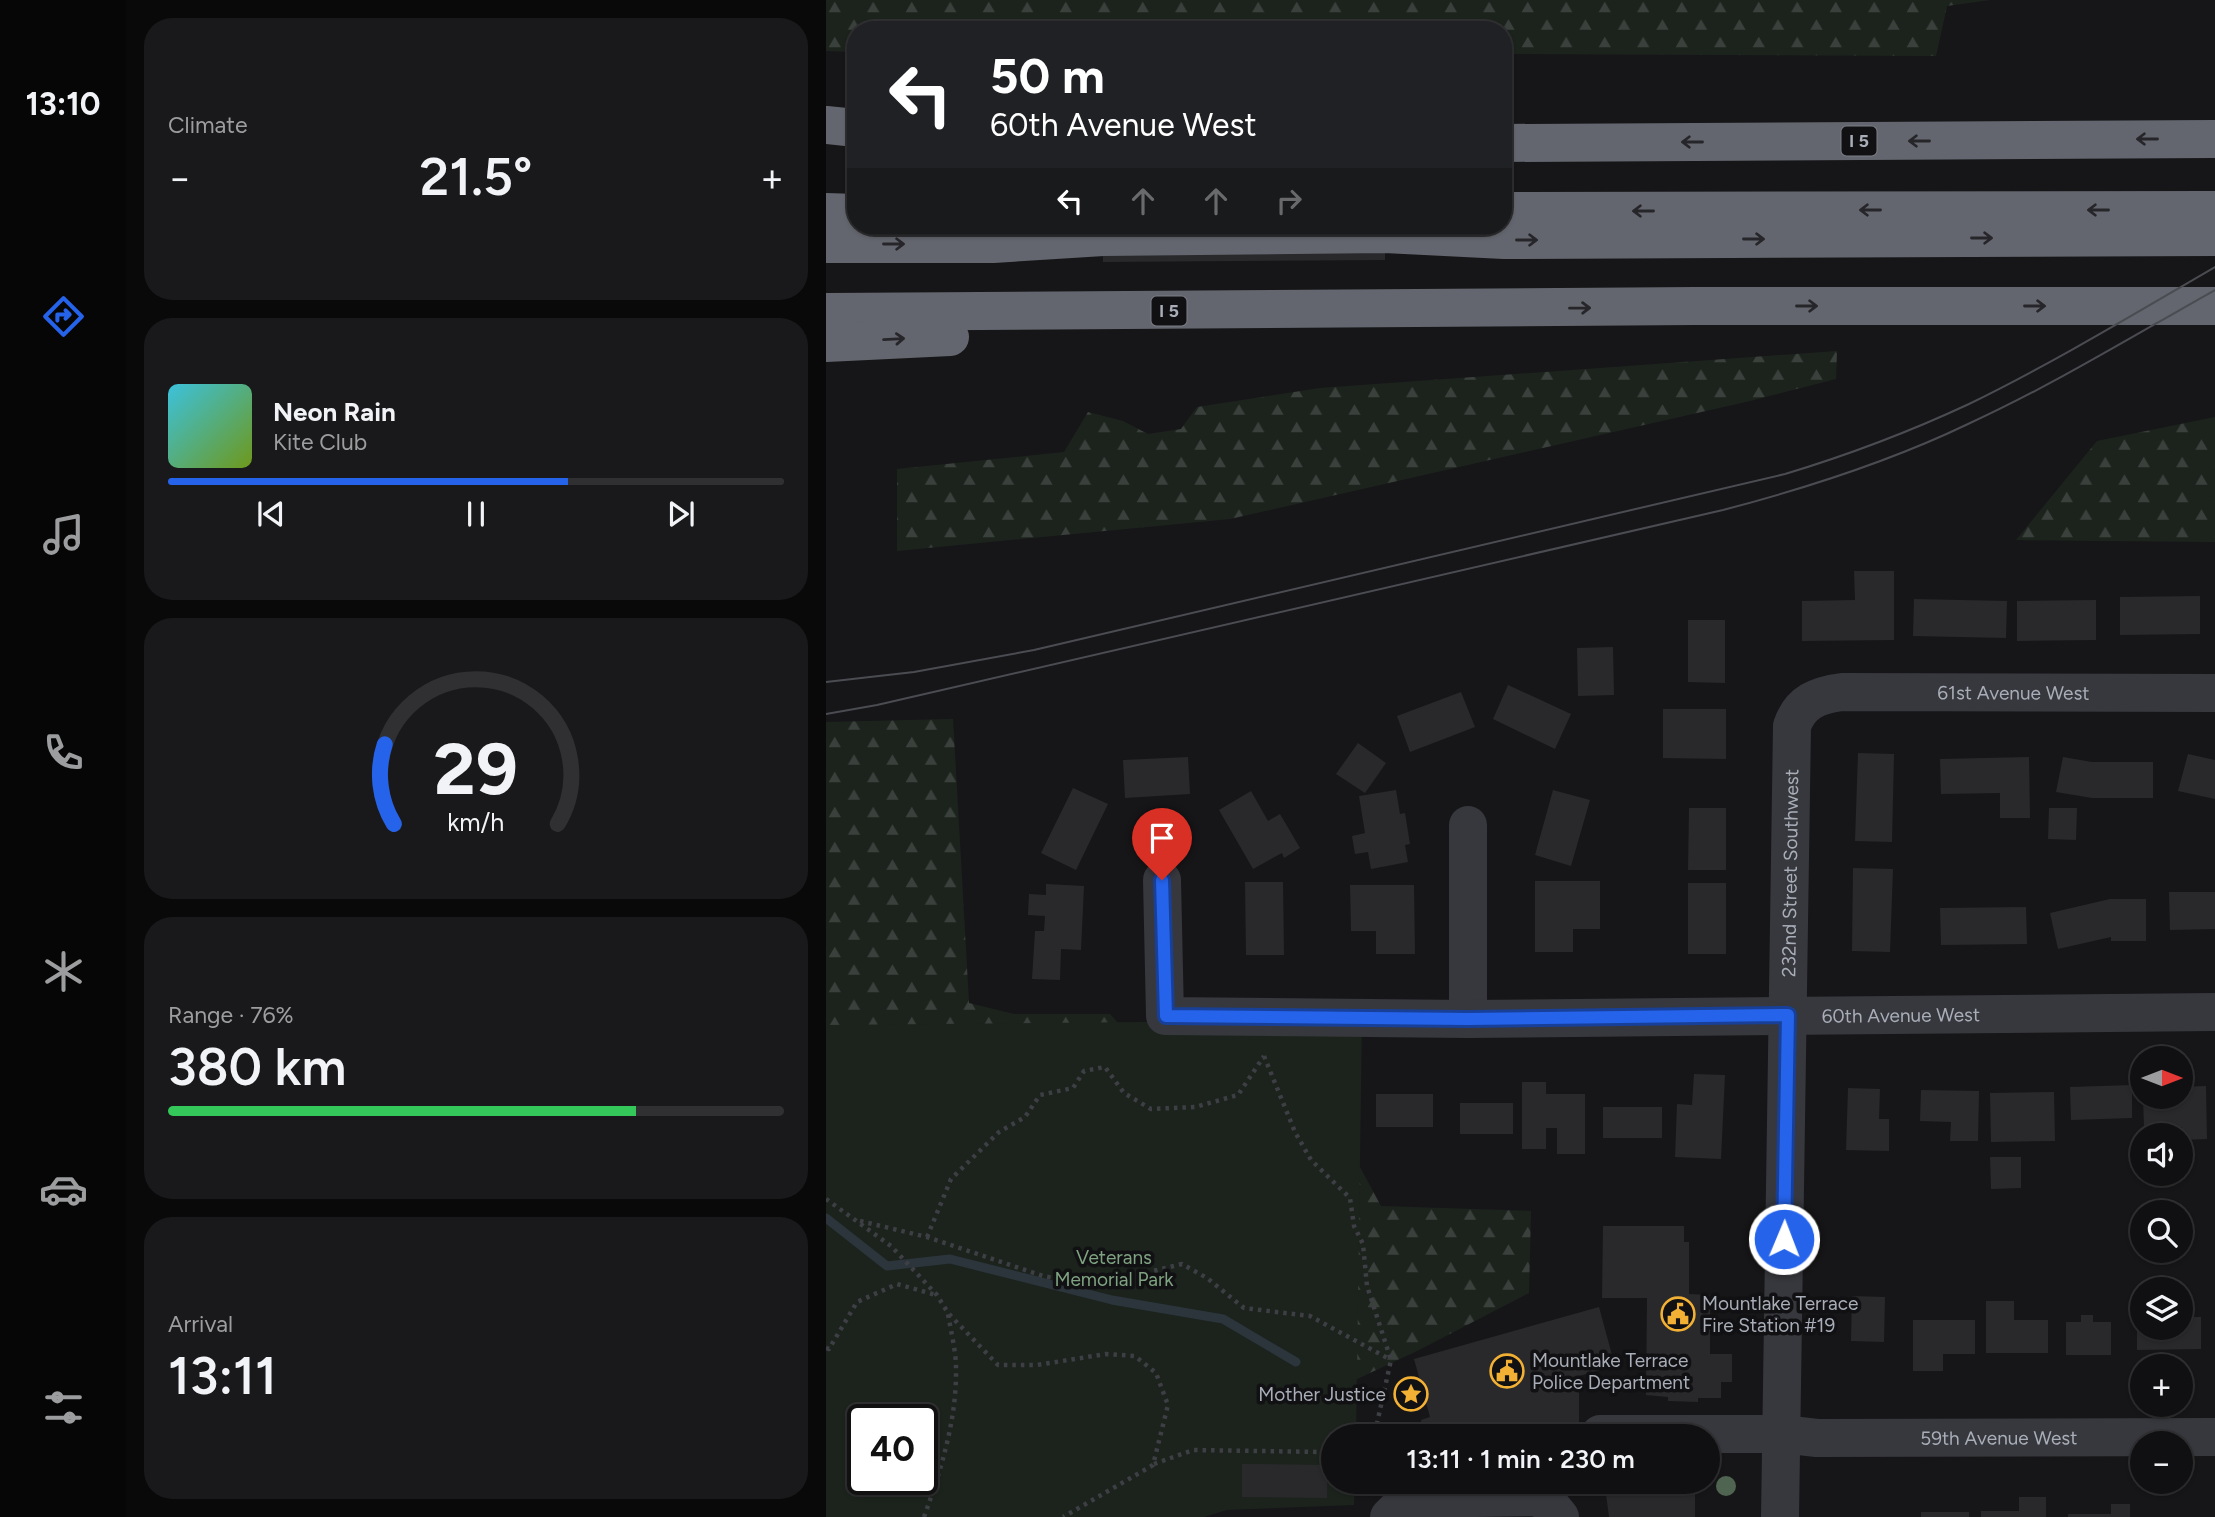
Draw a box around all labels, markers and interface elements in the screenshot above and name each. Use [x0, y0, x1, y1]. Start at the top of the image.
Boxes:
text: 50 m [990, 46, 1105, 105]
icon: left [875, 49, 966, 140]
text: 13:10 [25, 85, 101, 123]
text: 60th Avenue West [990, 106, 1257, 144]
text: Climate [168, 111, 247, 139]
road number: I 5 [1842, 126, 1876, 156]
one-way arrow [2136, 132, 2159, 146]
one-way arrow [1908, 134, 1931, 148]
one-way arrow [1681, 135, 1704, 149]
text: 21.5° [419, 146, 533, 208]
text: − [168, 155, 192, 201]
text: + [760, 155, 784, 201]
icon: left [1051, 182, 1089, 220]
icon: ahead [1124, 182, 1162, 220]
icon: ahead [1197, 182, 1235, 220]
icon: right [1270, 182, 1308, 220]
one-way arrow [1859, 203, 1882, 217]
one-way arrow [2087, 203, 2110, 217]
one-way arrow [1632, 204, 1655, 218]
one-way arrow [1970, 231, 1993, 245]
one-way arrow [1743, 232, 1766, 246]
one-way arrow [1515, 233, 1538, 247]
one-way arrow [882, 237, 905, 251]
icon: directions [39, 292, 88, 341]
road number: I 5 [1152, 296, 1186, 326]
one-way arrow [1795, 299, 1818, 313]
one-way arrow [2023, 299, 2046, 313]
one-way arrow [1568, 301, 1591, 315]
one-way arrow [882, 333, 905, 346]
text: Neon Rain [273, 396, 396, 428]
text: Kite Club [273, 428, 367, 456]
icon: previous [252, 495, 290, 533]
icon: pause [457, 495, 495, 533]
icon: next [662, 495, 700, 533]
icon: music [39, 510, 88, 559]
street label: 61st Avenue West [1937, 681, 2090, 705]
text: 29 [434, 726, 518, 813]
icon: phone [39, 728, 88, 777]
street label: 232nd Street Southwest [1777, 769, 1803, 977]
text: km/h [447, 807, 505, 837]
pin [1132, 808, 1192, 880]
icon: arrive [1143, 819, 1181, 857]
icon: climate [39, 947, 88, 996]
text: Range · 76% [168, 1001, 294, 1029]
street label: 60th Avenue West [1822, 1003, 1980, 1028]
text: 380 km [168, 1036, 346, 1098]
north arrow [2130, 1046, 2193, 1110]
map controls [2130, 1046, 2193, 1494]
button: sound [2130, 1123, 2193, 1186]
icon: car [39, 1165, 88, 1214]
button: search [2130, 1200, 2193, 1263]
position arrow [1747, 1202, 1821, 1276]
park label: Veterans Memorial Park [1054, 1246, 1174, 1291]
button: layers [2130, 1277, 2193, 1340]
place label: Mountlake Terrace Fire Station #19 [1702, 1292, 1858, 1337]
public building icon: Mountlake Terrace Fire Station #19 [1659, 1295, 1697, 1333]
text: Arrival [168, 1310, 233, 1338]
text: 13:11 [168, 1345, 277, 1407]
place label: Mountlake Terrace Police Department [1532, 1349, 1690, 1394]
public building icon: Mountlake Terrace Police Department [1488, 1352, 1526, 1390]
button: + [2130, 1354, 2193, 1417]
place icon: Mother Justice [1392, 1375, 1430, 1413]
icon: filters [39, 1383, 88, 1432]
place label: Mother Justice [1258, 1383, 1386, 1406]
speed limit sign: 40 [847, 1404, 938, 1495]
street label: 59th Avenue West [1920, 1426, 2077, 1450]
button: − [2130, 1431, 2193, 1494]
text: 13:11 · 1 min · 230 m [1406, 1443, 1635, 1475]

